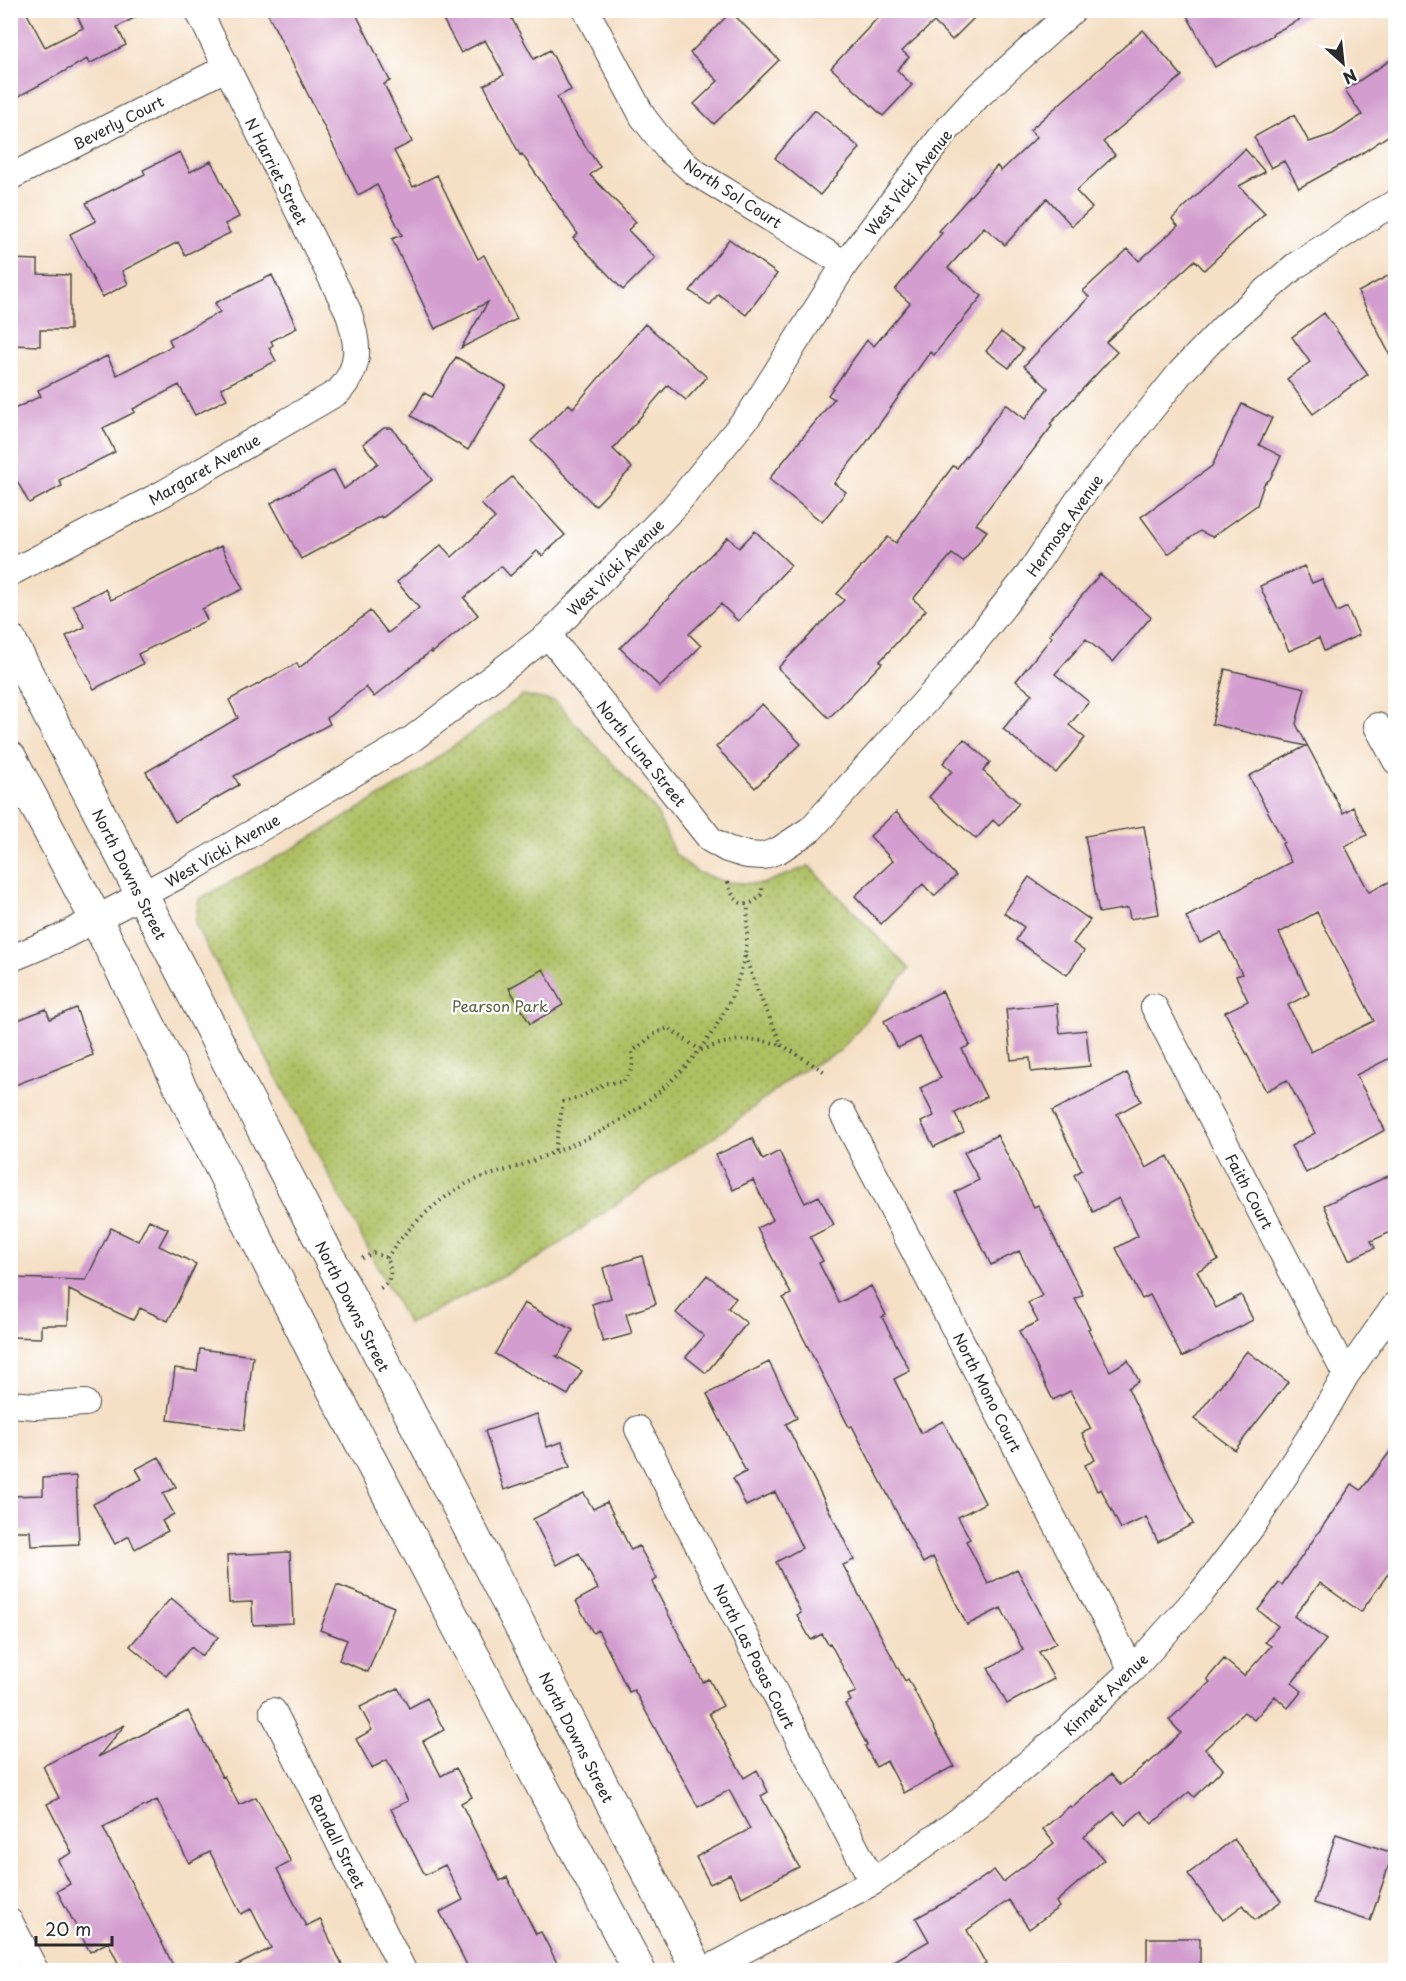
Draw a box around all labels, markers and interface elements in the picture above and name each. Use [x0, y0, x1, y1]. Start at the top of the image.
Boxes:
north arrow [1313, 33, 1373, 93]
text: N [1339, 64, 1361, 91]
street label: Beverly Court [68, 89, 168, 155]
street label: N Harriet Street [240, 113, 314, 229]
street label: West Vicki Avenue [859, 124, 957, 240]
street label: North Sol Court [679, 153, 787, 233]
street label: Margaret Avenue [144, 428, 264, 510]
street label: Hermosa Avenue [1020, 469, 1108, 581]
street label: West Vicki Avenue [561, 513, 669, 621]
street label: North Luna Street [592, 695, 692, 811]
street label: North Downs Street [87, 805, 173, 943]
street label: West Vicki Avenue [160, 808, 284, 892]
park label: Pearson Park [452, 994, 548, 1017]
street label: Faith Court [1220, 1149, 1280, 1233]
street label: North Downs Street [310, 1237, 396, 1375]
street label: North Mono Court [948, 1328, 1028, 1456]
street label: North Las Posas Court [708, 1579, 802, 1733]
street label: Kinnett Avenue [1058, 1648, 1152, 1740]
street label: North Downs Street [534, 1668, 620, 1806]
street label: Randall Street [304, 1789, 372, 1893]
scale bar [36, 1909, 112, 1947]
text: 20 m [45, 1915, 91, 1942]

